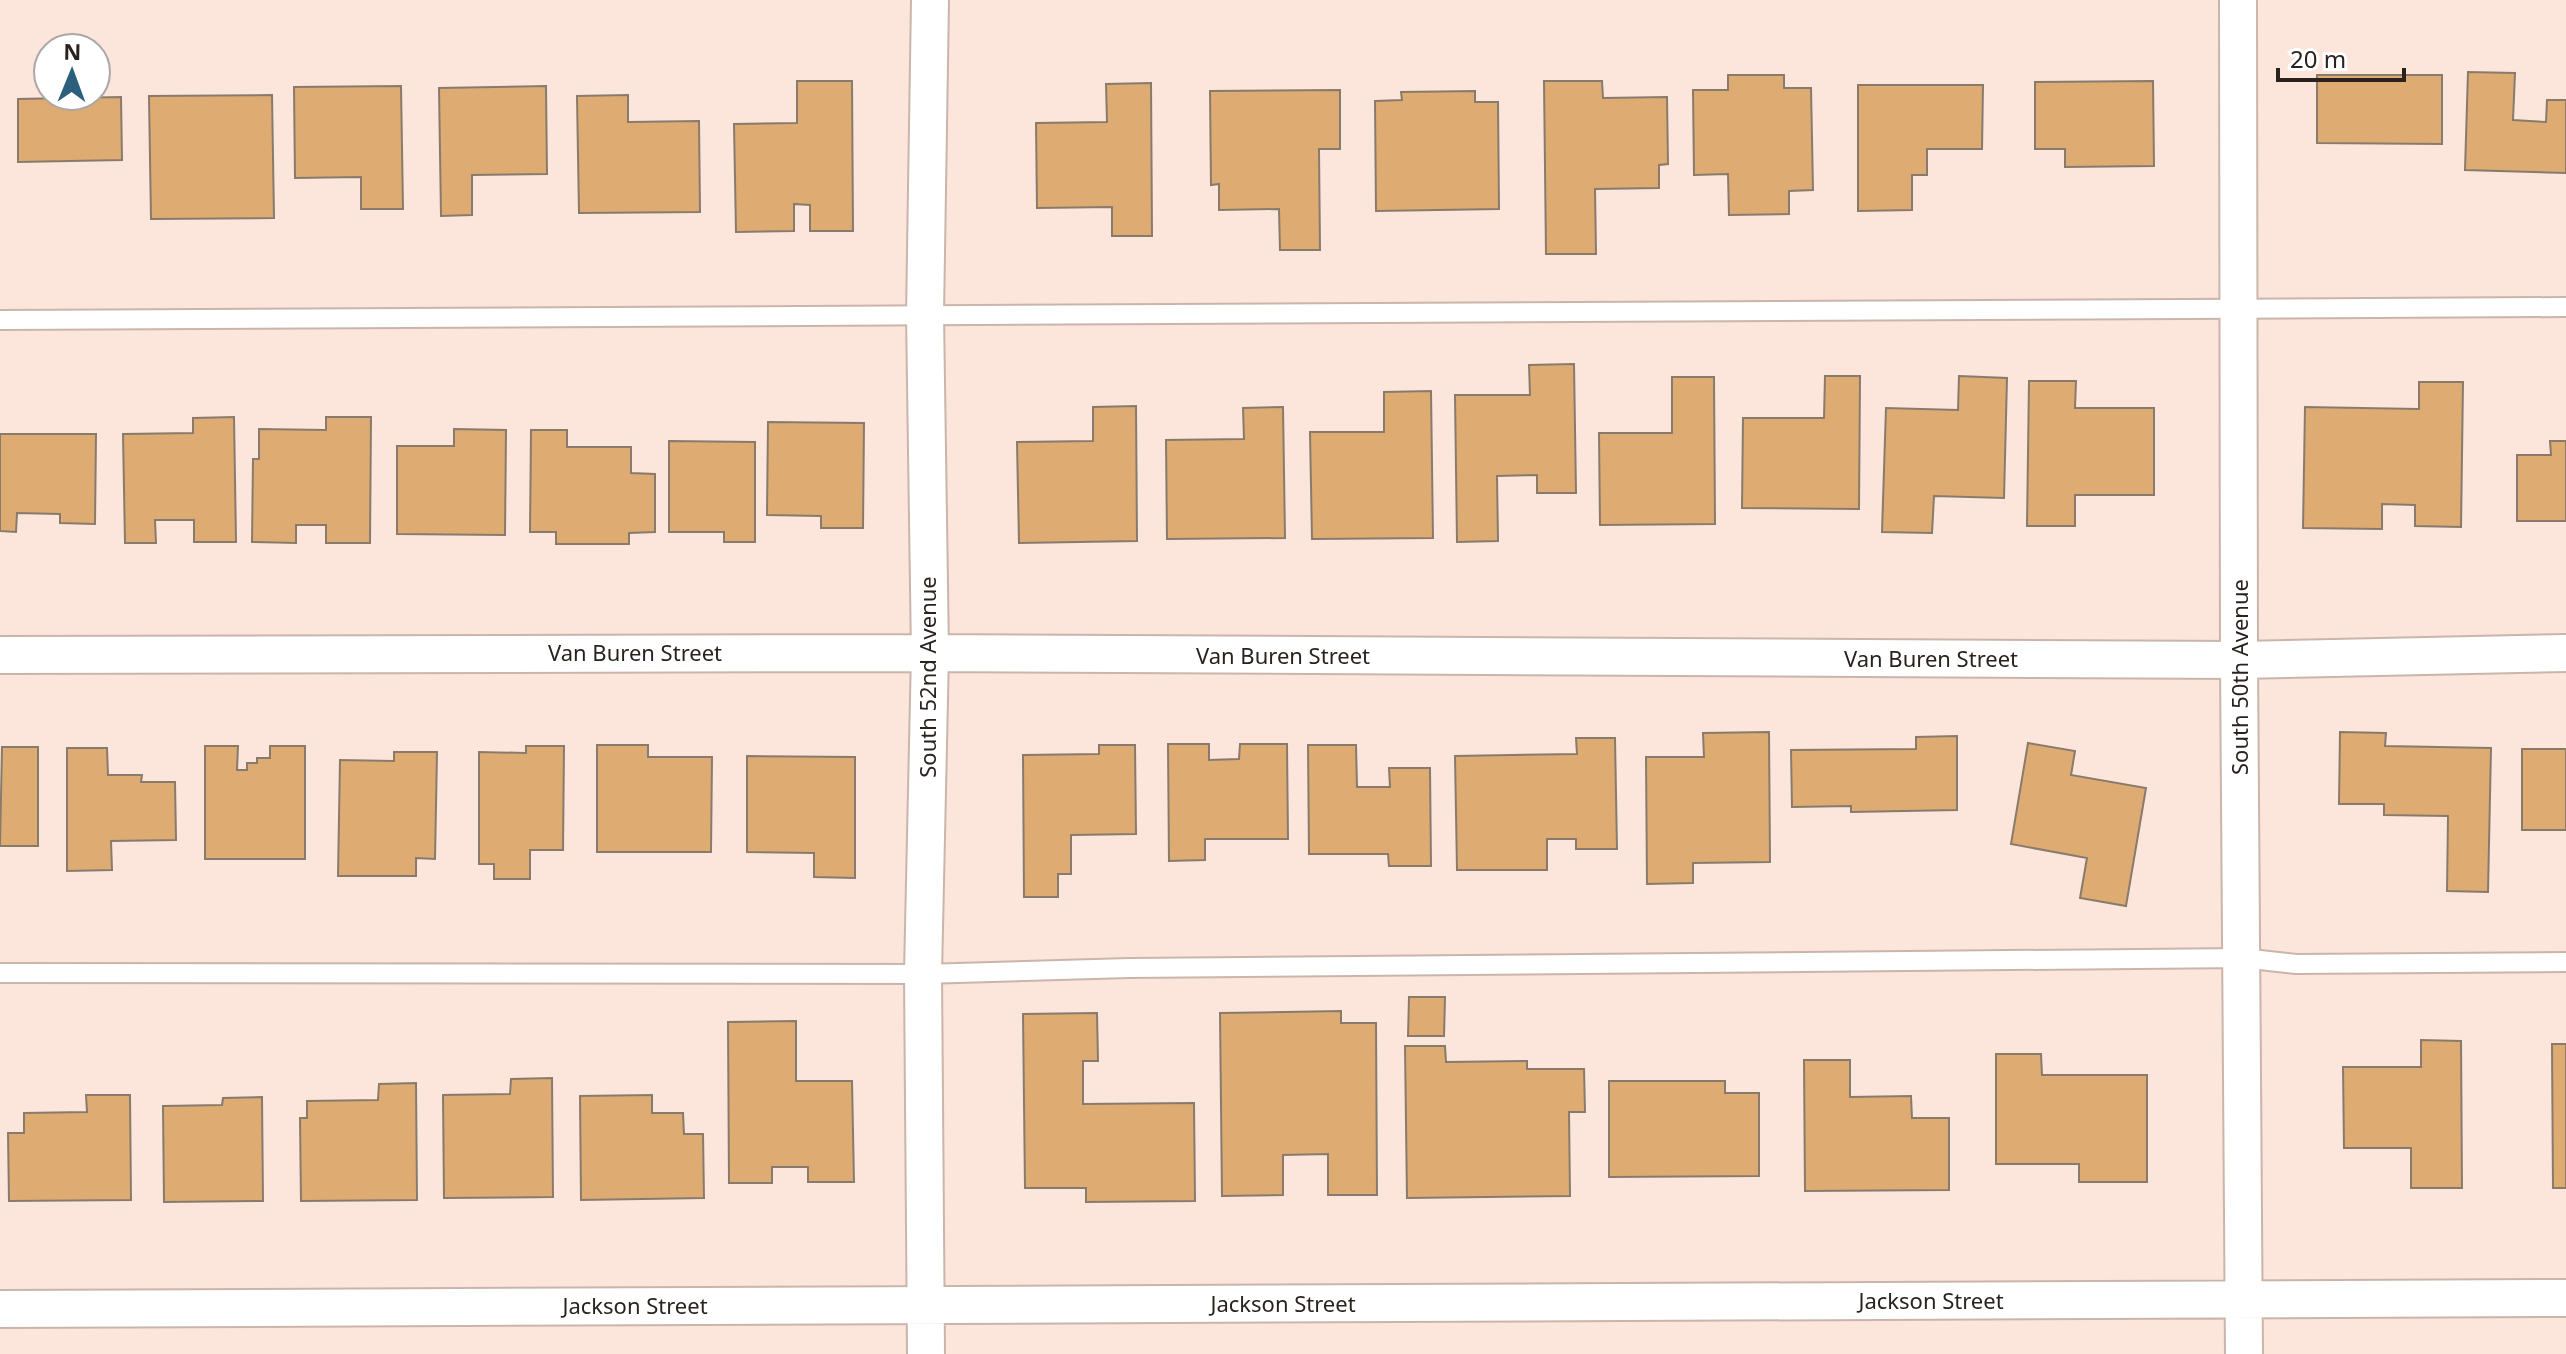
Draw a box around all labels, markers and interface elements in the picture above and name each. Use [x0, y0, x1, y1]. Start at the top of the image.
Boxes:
north arrow [32, 32, 112, 112]
scale bar [2278, 32, 2404, 82]
text: N [63, 36, 82, 66]
text: 20 m [2290, 42, 2346, 75]
street label: South 52nd Avenue [912, 576, 942, 778]
street label: South 50th Avenue [2224, 579, 2254, 775]
street label: Van Buren Street [548, 637, 722, 667]
street label: Van Buren Street [1196, 640, 1370, 670]
street label: Van Buren Street [1844, 643, 2018, 673]
street label: Jackson Street [1856, 1285, 2004, 1315]
street label: Jackson Street [1208, 1288, 1356, 1318]
street label: Jackson Street [560, 1290, 708, 1320]

